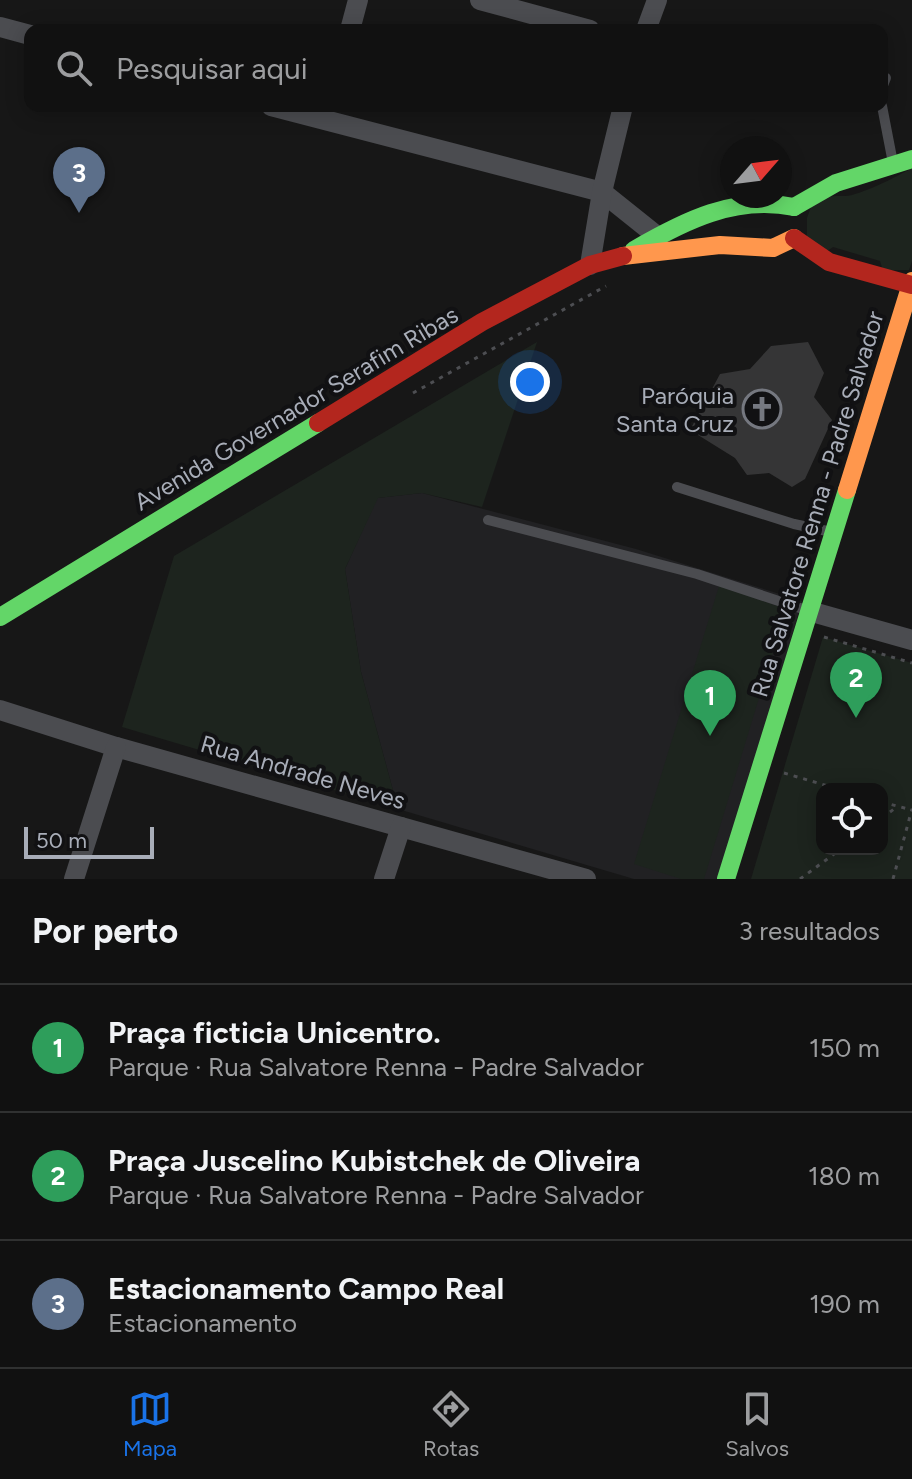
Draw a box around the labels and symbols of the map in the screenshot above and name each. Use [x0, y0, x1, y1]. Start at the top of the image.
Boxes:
north arrow [720, 136, 792, 208]
pin: 3 [53, 147, 105, 213]
street label: Avenida Governador Serafim Ribas [129, 300, 463, 516]
street label: Rua Salvatore Renna - Padre Salvador [744, 307, 890, 701]
your location [510, 362, 550, 402]
place label: Paróquia Santa Cruz [616, 381, 734, 438]
church icon: Paróquia Santa Cruz [741, 388, 783, 430]
pin: 2 [830, 652, 882, 718]
pin: 1 [684, 670, 736, 736]
street label: Rua Andrade Neves [197, 729, 409, 815]
scale bar [24, 823, 154, 859]

